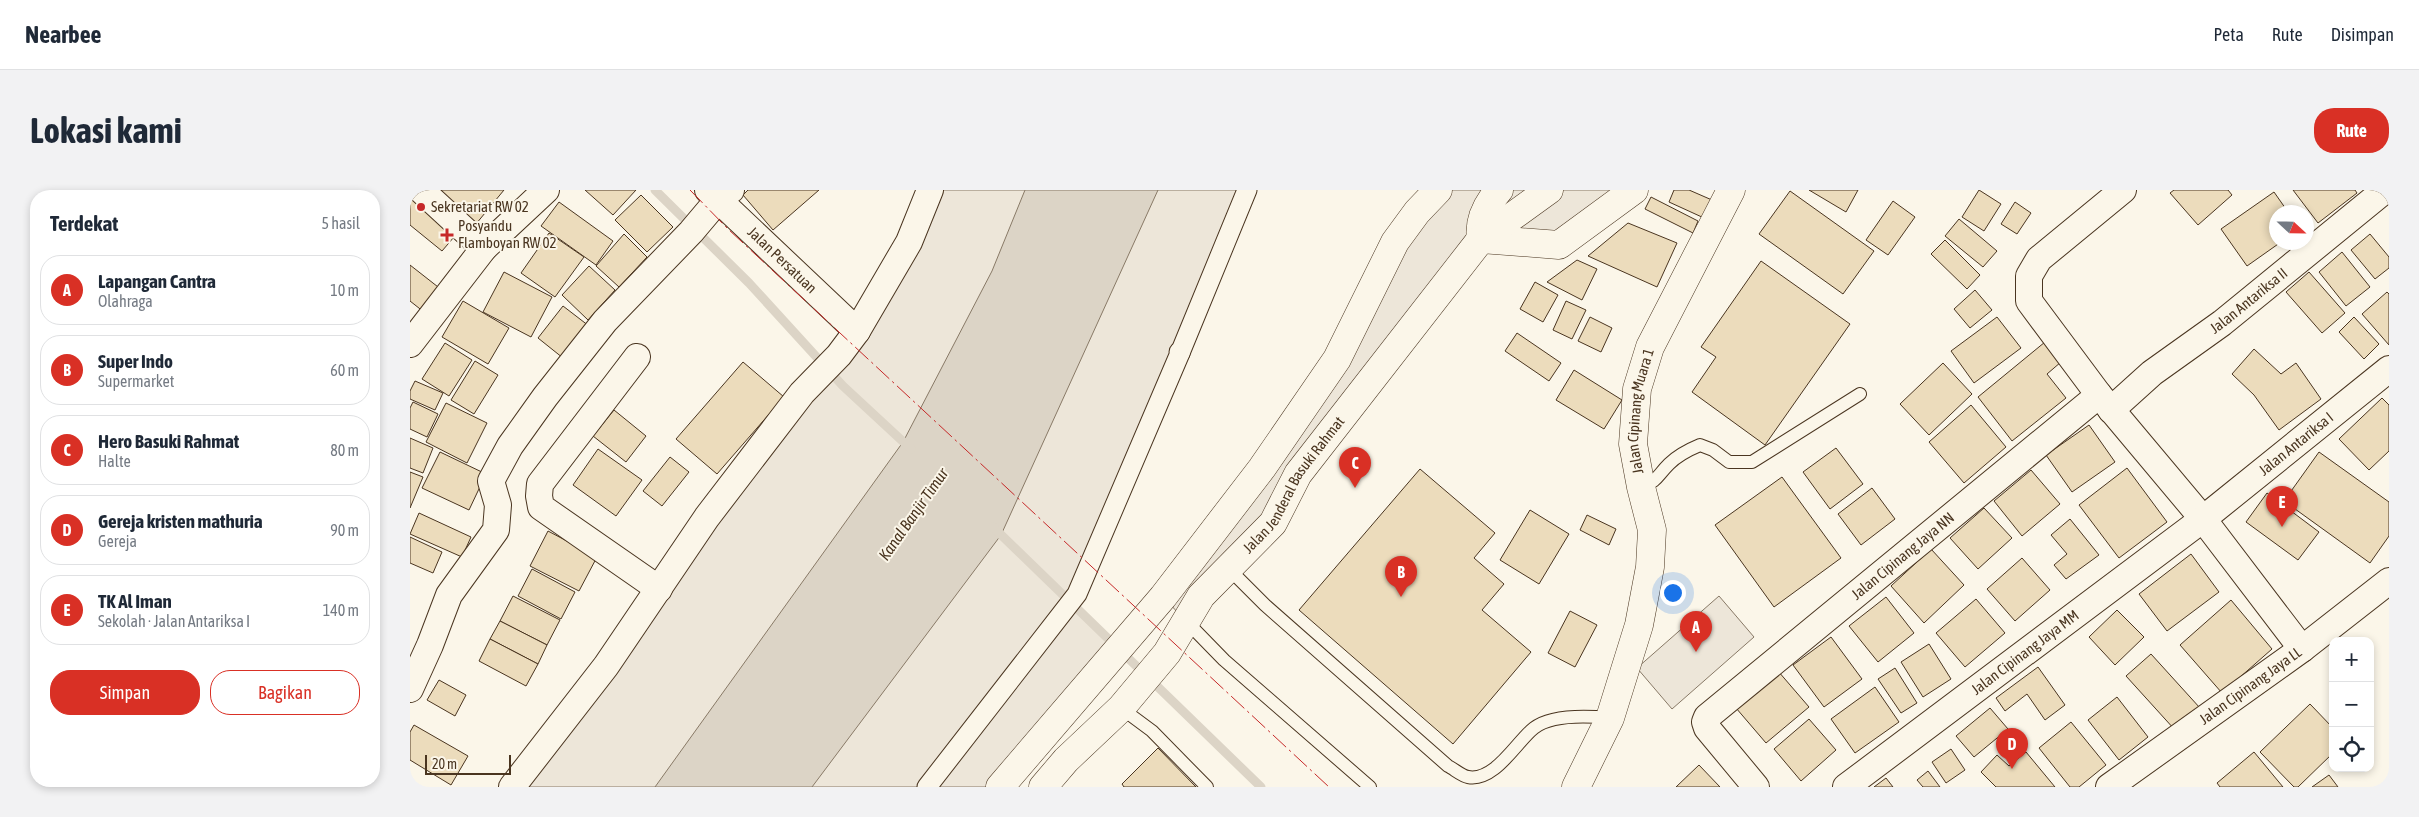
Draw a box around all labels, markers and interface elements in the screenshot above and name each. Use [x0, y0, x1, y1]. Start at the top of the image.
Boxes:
text: Nearbee [25, 21, 101, 48]
text: Peta [2213, 24, 2244, 45]
text: Rute [2272, 24, 2303, 45]
text: Disimpan [2331, 24, 2394, 45]
button: Rute [2314, 108, 2389, 153]
text: Lokasi kami [30, 110, 182, 150]
place label: Sekretariat RW 02 [431, 198, 529, 215]
marker: Sekretariat RW 02 [415, 201, 427, 213]
north arrow [2269, 205, 2314, 250]
text: Terdekat [50, 211, 118, 235]
text: 5 hasil [322, 214, 360, 232]
place label: Posyandu Flamboyan RW 02 [458, 217, 557, 251]
street label: Jalan Persatuan [744, 223, 820, 296]
marker: Posyandu Flamboyan RW 02 [440, 228, 454, 242]
street label: Jalan Antariksa II [2207, 264, 2291, 337]
text: Lapangan Cantra [98, 270, 216, 292]
text: A [63, 281, 71, 299]
text: 10 m [330, 281, 359, 299]
text: Olahraga [98, 292, 153, 310]
street label: Jalan Cipinang Muara 1 [1624, 346, 1657, 475]
text: Super Indo [98, 350, 173, 372]
text: B [63, 361, 71, 379]
text: 60 m [330, 361, 359, 379]
text: Supermarket [98, 372, 174, 390]
street label: Jalan Antariksa I [2255, 408, 2336, 479]
street label: Jalan Jenderal Basuki Rahmat [1239, 413, 1348, 556]
text: Hero Basuki Rahmat [98, 430, 239, 452]
text: C [63, 441, 71, 459]
text: 80 m [330, 441, 359, 459]
pin: C [1339, 447, 1371, 488]
text: Halte [98, 452, 131, 470]
water label: Kanal Banjir Timur [875, 464, 953, 564]
pin: E [2266, 486, 2298, 527]
street label: Jalan Cipinang Jaya NN [1848, 509, 1957, 603]
text: Gereja kristen mathuria [98, 510, 263, 532]
text: D [63, 521, 71, 539]
text: 90 m [330, 521, 359, 539]
text: Gereja [98, 532, 137, 550]
pin: B [1385, 556, 1417, 597]
your location [1660, 580, 1686, 606]
text: TK Al Iman [98, 590, 172, 612]
text: E [64, 601, 70, 619]
text: 140 m [323, 601, 359, 619]
street label: Jalan Cipinang Jaya MM [1968, 606, 2082, 698]
pin: A [1680, 611, 1712, 652]
text: Sekolah · Jalan Antariksa I [98, 612, 250, 630]
map controls [2329, 637, 2374, 772]
button: + [2329, 637, 2374, 682]
street label: Jalan Cipinang Jaya LL [2196, 643, 2305, 728]
button: Simpan [50, 670, 200, 715]
button: Bagikan [210, 670, 360, 715]
button: − [2329, 682, 2374, 727]
button: locate [2329, 727, 2374, 772]
pin: D [1996, 728, 2028, 769]
scale bar [425, 752, 511, 775]
text: 20 m [432, 756, 457, 772]

